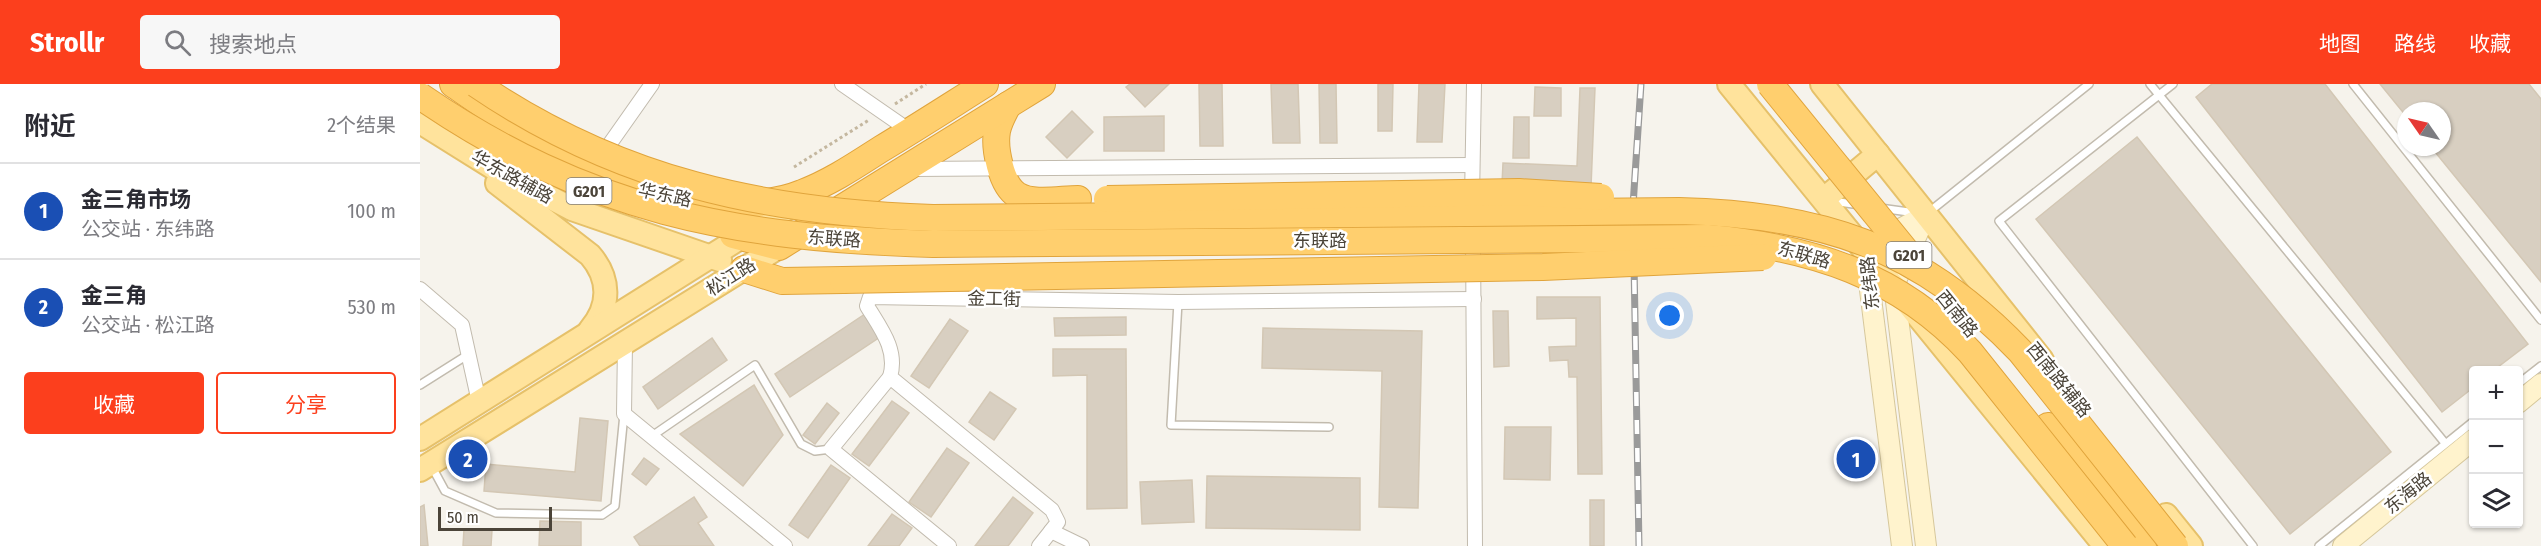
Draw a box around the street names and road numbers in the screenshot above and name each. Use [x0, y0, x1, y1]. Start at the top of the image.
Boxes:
street label: 华东路辅路 [467, 146, 557, 208]
road number: G201 [566, 178, 612, 204]
street label: 华东路 [636, 179, 694, 211]
street label: 东联路 [806, 226, 862, 252]
street label: 东联路 [1293, 230, 1347, 252]
street label: 东联路 [1775, 237, 1833, 273]
road number: G201 [1886, 242, 1932, 268]
street label: 松江路 [702, 253, 760, 301]
street label: 东纬路 [1856, 255, 1884, 311]
street label: 西南路 [1931, 286, 1983, 342]
street label: 金工街 [967, 288, 1021, 310]
street label: 西南路辅路 [2022, 338, 2096, 422]
street label: 东海路 [2380, 467, 2436, 519]

